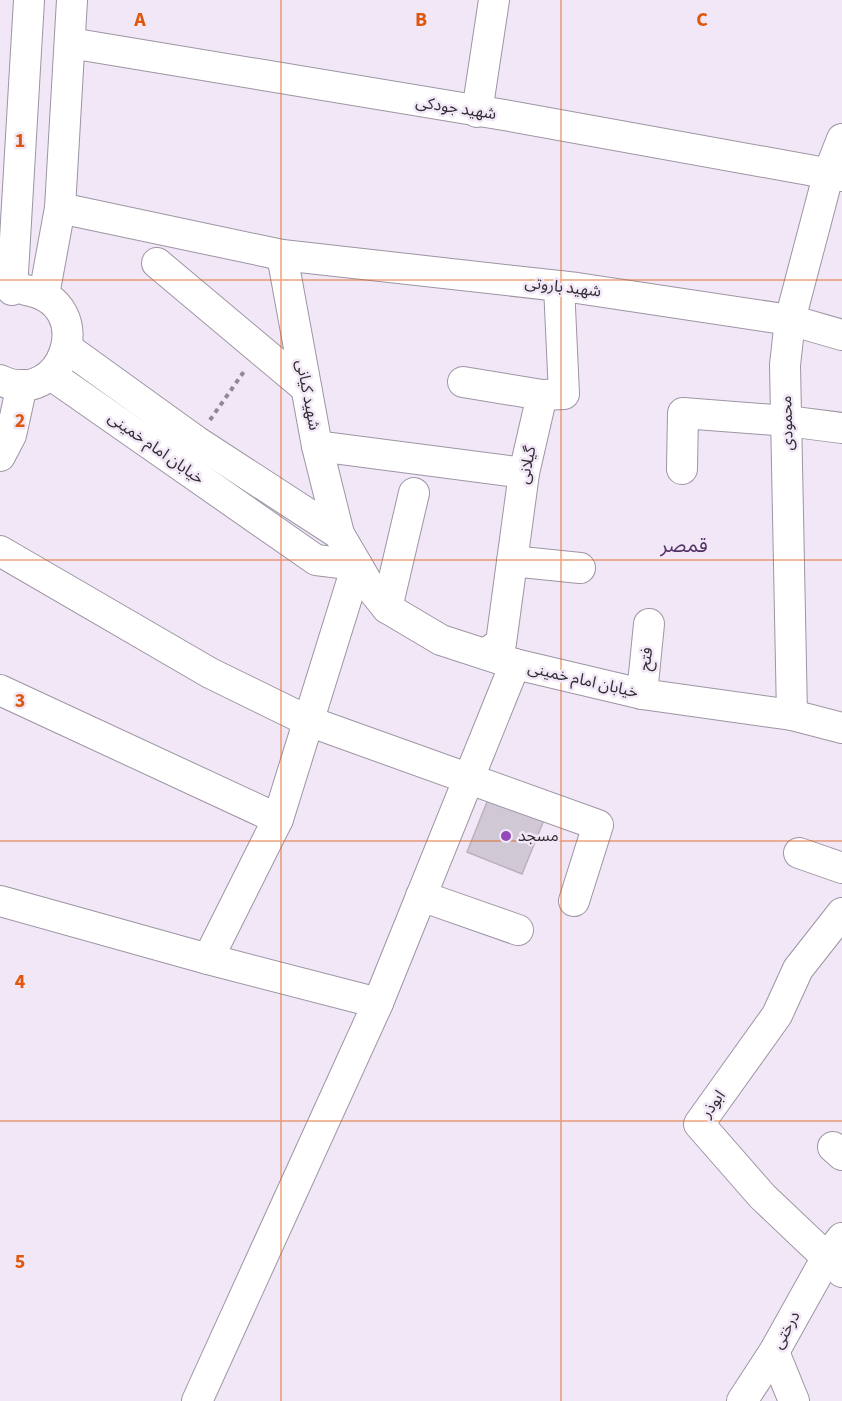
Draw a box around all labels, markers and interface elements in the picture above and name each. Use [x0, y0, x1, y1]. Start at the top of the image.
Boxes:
text: A [133, 6, 146, 34]
text: B [415, 6, 427, 34]
text: C [696, 6, 708, 34]
street label: شهید جودکی [414, 91, 498, 125]
text: 1 [15, 127, 25, 155]
street label: شهید باروتی [524, 271, 602, 303]
street label: شهید کیانی [290, 358, 326, 432]
street label: محمودی [775, 395, 799, 451]
text: 2 [15, 407, 25, 435]
street label: خیابان امام خمینی [103, 407, 209, 490]
street label: گیلانی [513, 444, 542, 486]
district label: قمصر [659, 532, 708, 560]
street label: فتح [634, 646, 659, 672]
street label: خیابان امام خمینی [525, 657, 640, 704]
text: 3 [15, 687, 25, 715]
place label: مسجد [518, 825, 559, 847]
marker: مسجد [499, 829, 513, 843]
text: 4 [15, 968, 26, 996]
street label: ابوذر [695, 1086, 730, 1123]
text: 5 [15, 1248, 25, 1276]
street label: درختی [767, 1307, 805, 1353]

